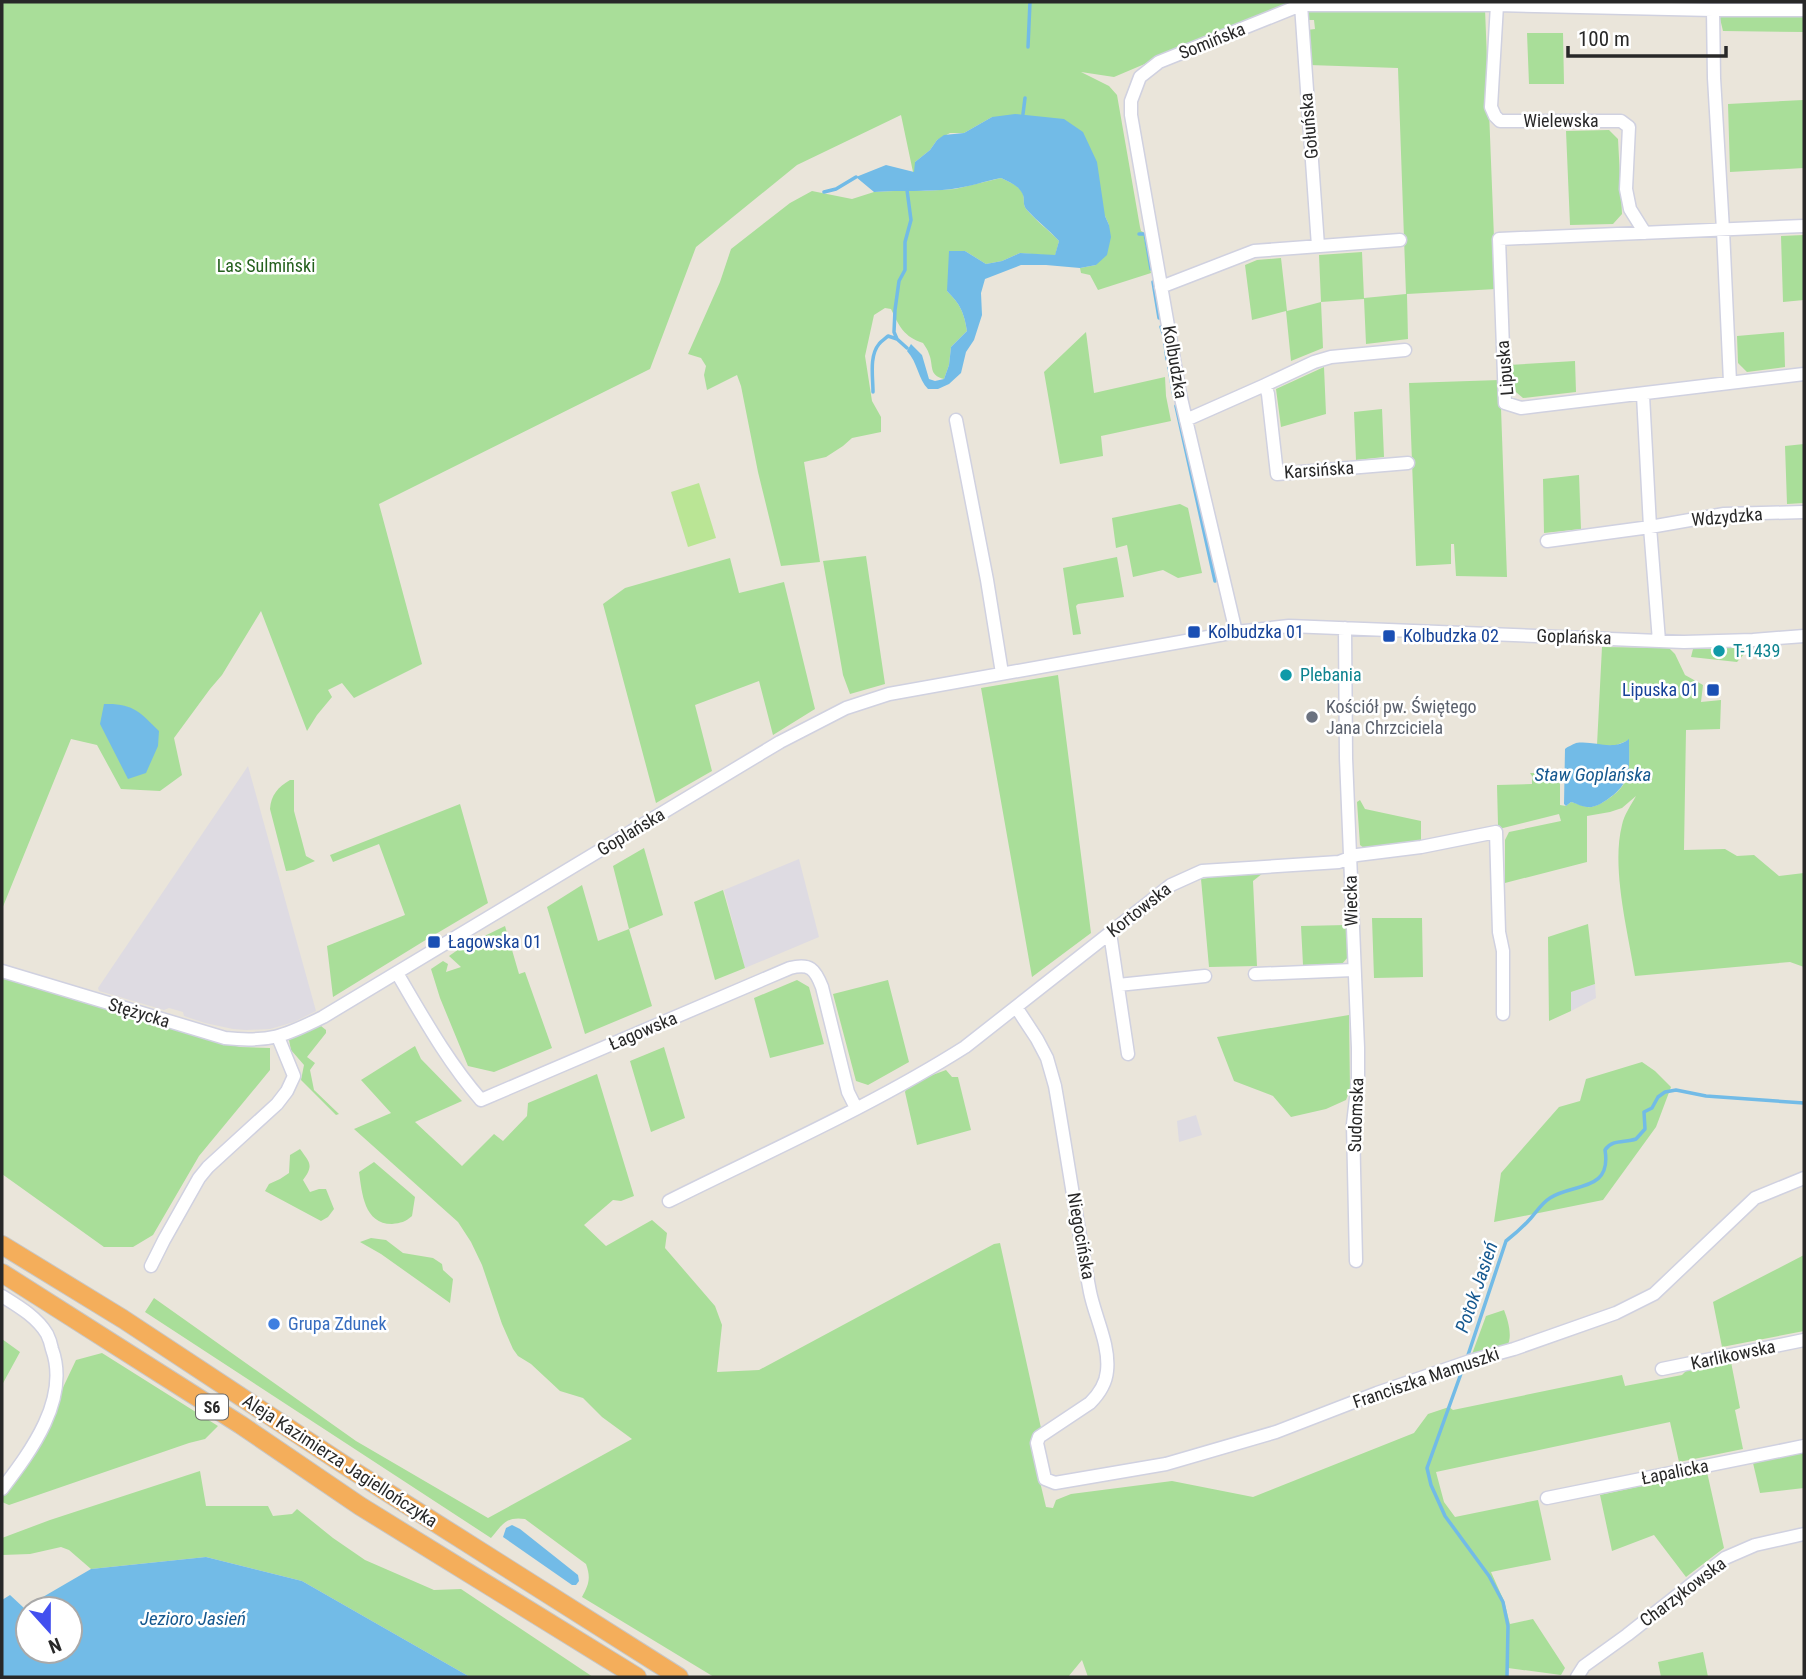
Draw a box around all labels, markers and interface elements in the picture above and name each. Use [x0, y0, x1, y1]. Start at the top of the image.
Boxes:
scale bar [1568, 14, 1726, 58]
street label: Somińska [1176, 18, 1248, 63]
text: 100 m [1578, 27, 1630, 51]
street label: Gołuńska [1295, 92, 1322, 160]
street label: Wielewska [1523, 110, 1599, 131]
park label: Las Sulmiński [217, 255, 315, 276]
street label: Kolbudzka [1159, 324, 1192, 400]
street label: Lipuska [1492, 340, 1517, 396]
street label: Karsińska [1283, 457, 1355, 482]
street label: Wdzydzka [1691, 503, 1763, 530]
place label: Kolbudzka 01 [1208, 621, 1304, 642]
marker: Kolbudzka 01 [1186, 624, 1202, 640]
place label: Kolbudzka 02 [1403, 625, 1499, 646]
street label: Goplańska [1536, 625, 1612, 648]
marker: Kolbudzka 02 [1381, 628, 1397, 644]
place label: T-1439 [1733, 640, 1780, 661]
marker: T-1439 [1711, 643, 1727, 659]
place label: Plebania [1300, 664, 1362, 685]
marker: Plebania [1278, 667, 1294, 683]
place label: Lipuska 01 [1622, 679, 1699, 700]
marker: Lipuska 01 [1705, 682, 1721, 698]
place label: Kościół pw. Świętego Jana Chrzciciela [1326, 696, 1477, 738]
marker: Kościół pw. Świętego Jana Chrzciciela [1304, 709, 1320, 725]
water label: Staw Goplańska [1535, 763, 1651, 786]
street label: Goplańska [593, 803, 668, 860]
street label: Wiecka [1340, 875, 1361, 927]
street label: Kortowska [1103, 878, 1175, 941]
place label: Łagowska 01 [448, 931, 542, 952]
marker: Łagowska 01 [426, 934, 442, 950]
street label: Stężycka [106, 993, 173, 1032]
street label: Łagowska [606, 1007, 680, 1054]
street label: Sudomska [1344, 1077, 1367, 1153]
street label: Niegocińska [1064, 1191, 1099, 1281]
water label: Potok Jasień [1450, 1239, 1503, 1336]
place label: Grupa Zdunek [288, 1313, 387, 1334]
marker: Grupa Zdunek [266, 1316, 282, 1332]
street label: Karlikowska [1689, 1335, 1777, 1374]
street label: Franciszka Mamuszki [1350, 1343, 1502, 1412]
street label: Aleja Kazimierza Jagiellończyka [239, 1390, 441, 1531]
road number: S6 [196, 1394, 228, 1420]
street label: Łapalicka [1640, 1455, 1710, 1488]
street label: Charzykowska [1636, 1552, 1730, 1631]
north arrow [14, 1595, 84, 1665]
water label: Jezioro Jasień [140, 1607, 246, 1630]
text: N [45, 1633, 64, 1658]

